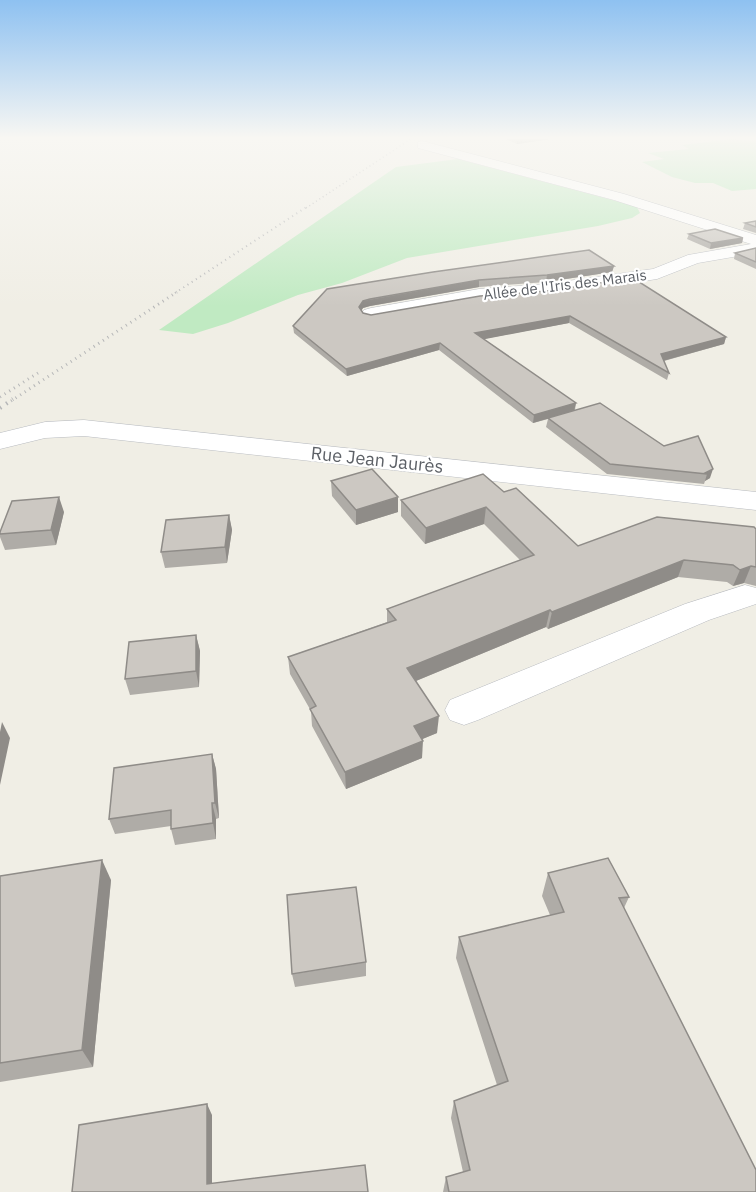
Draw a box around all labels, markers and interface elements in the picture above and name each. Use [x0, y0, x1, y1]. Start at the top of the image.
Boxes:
street label: Allée de l'Iris des Marais [482, 265, 648, 304]
street label: Rue Jean Jaurès [310, 441, 444, 478]

